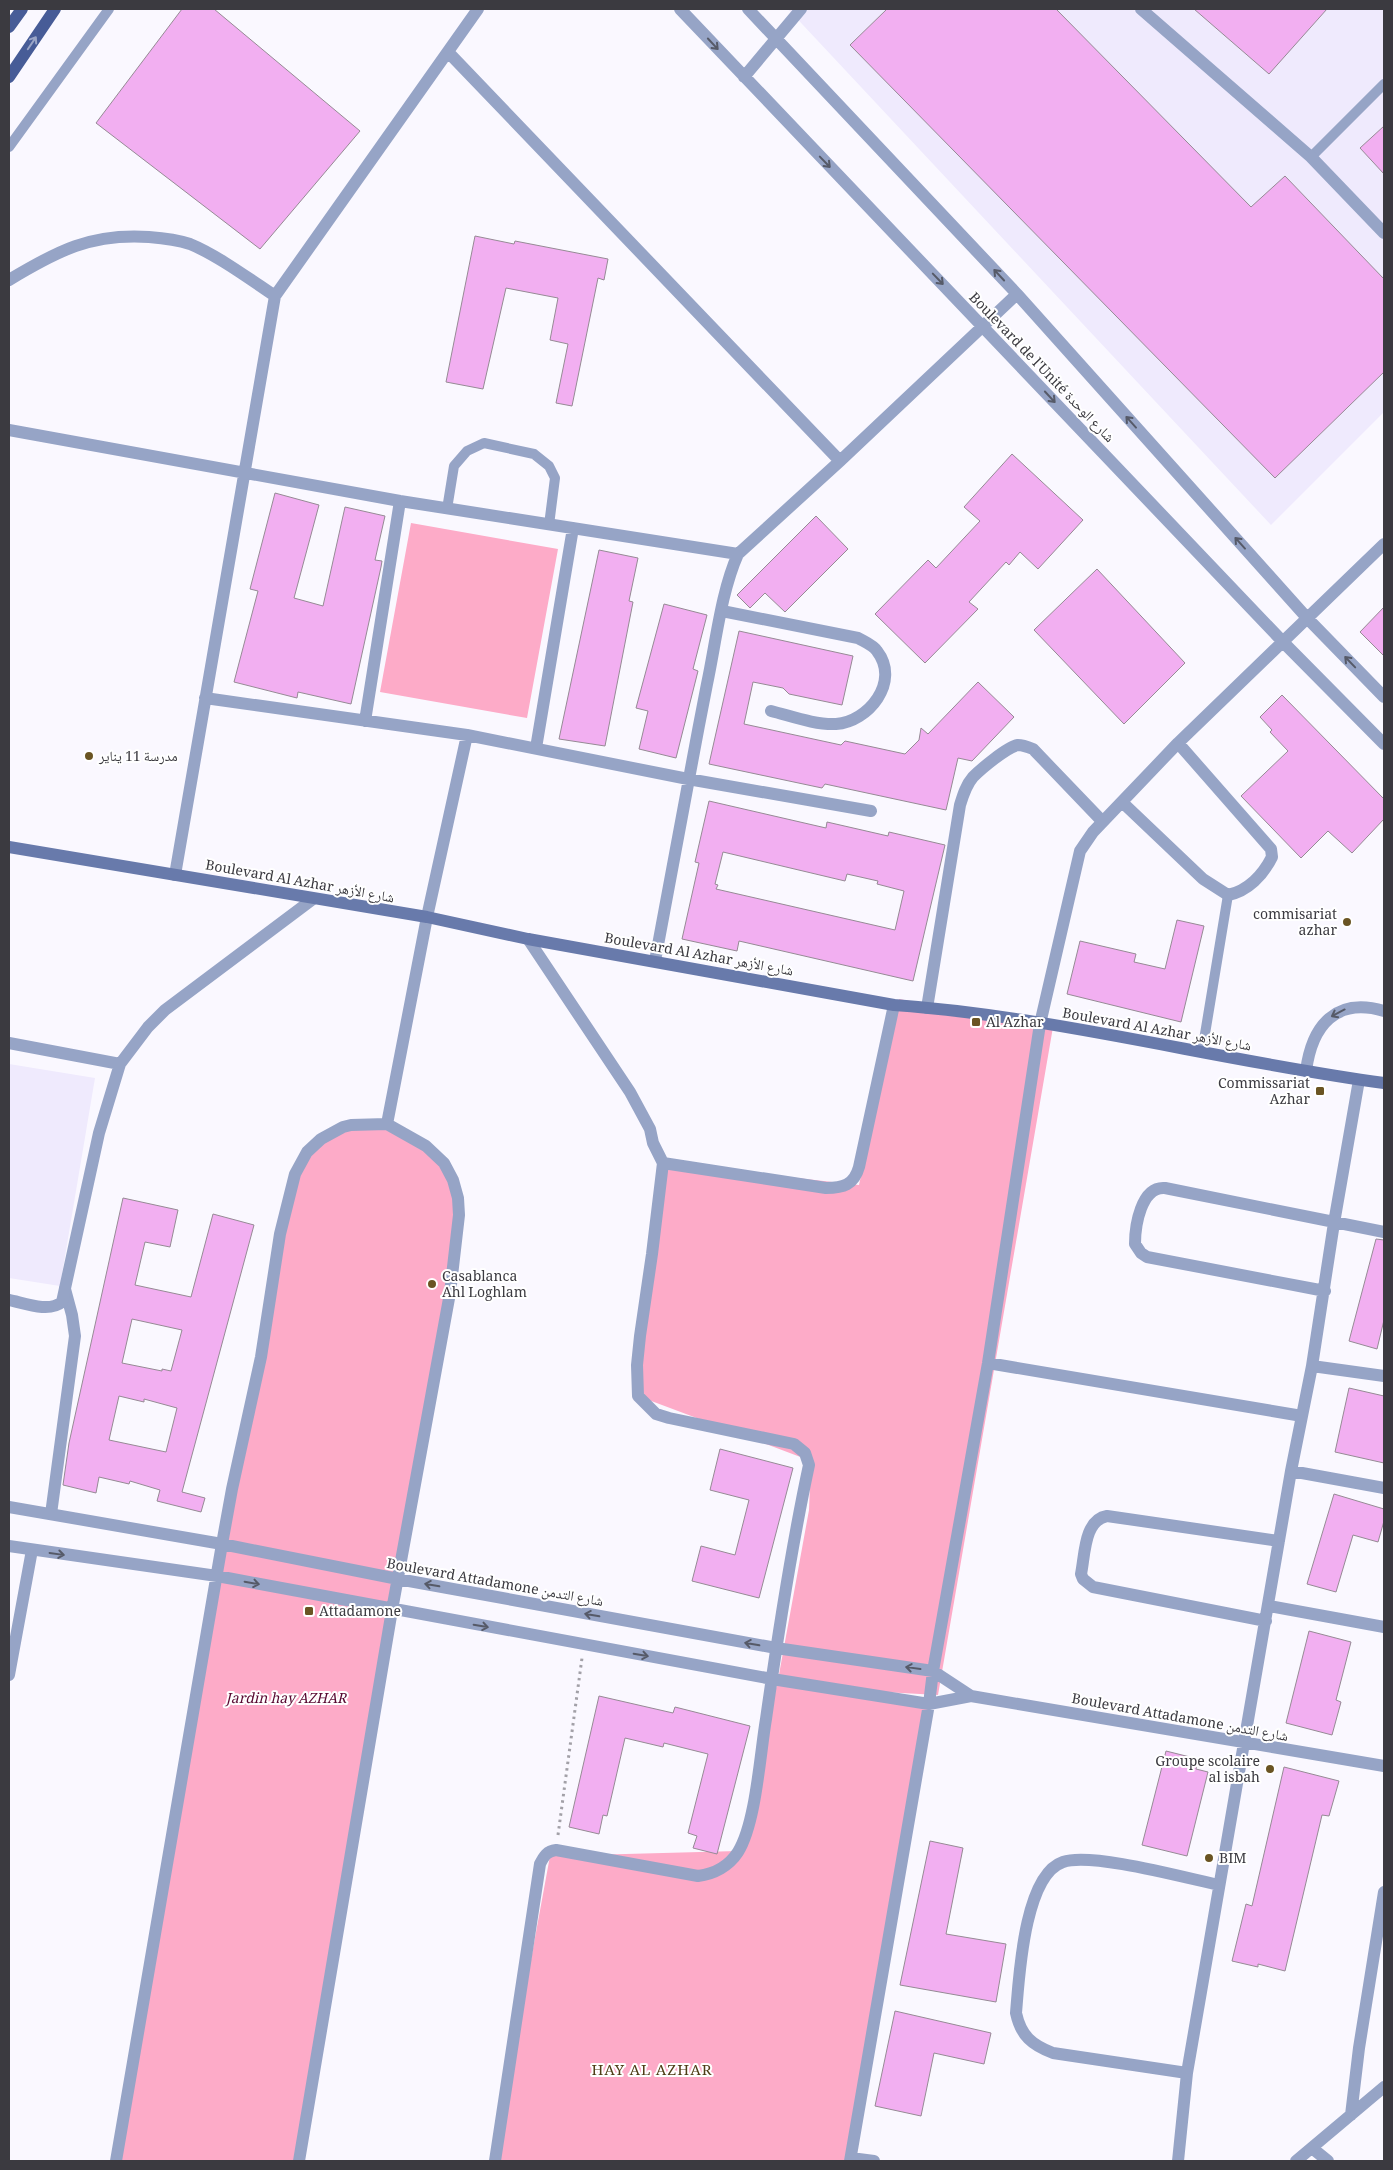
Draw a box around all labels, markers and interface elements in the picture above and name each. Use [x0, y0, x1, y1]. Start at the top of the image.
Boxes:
one-way arrow [27, 36, 37, 50]
one-way arrow [707, 38, 719, 51]
one-way arrow [819, 156, 831, 168]
one-way arrow [993, 269, 1005, 282]
one-way arrow [932, 273, 944, 285]
street label: Boulevard de l'Unité شارع الوحدة [962, 288, 1119, 449]
one-way arrow [1044, 390, 1056, 403]
one-way arrow [1125, 415, 1137, 428]
one-way arrow [1234, 536, 1246, 549]
one-way arrow [1344, 656, 1356, 668]
place label: مدرسة 11 يناير [98, 746, 178, 770]
marker: مدرسة 11 يناير [83, 750, 95, 762]
street label: Boulevard Al Azhar شارع الأزهر [203, 855, 396, 911]
place label: commisariat azhar [1253, 904, 1337, 944]
marker: commisariat azhar [1341, 916, 1353, 928]
street label: Boulevard Al Azhar شارع الأزهر [602, 928, 795, 984]
street label: Boulevard Al Azhar شارع الأزهر [1060, 1003, 1253, 1059]
one-way arrow [1330, 1008, 1345, 1018]
place label: Al Azhar [986, 1012, 1044, 1036]
marker: Al Azhar [970, 1016, 982, 1028]
place label: Commissariat Azhar [1218, 1073, 1310, 1113]
marker: Commissariat Azhar [1314, 1085, 1326, 1097]
place label: Casablanca Ahl Loghlam [442, 1266, 527, 1306]
marker: Casablanca Ahl Loghlam [426, 1278, 438, 1290]
one-way arrow [49, 1549, 65, 1559]
street label: Boulevard Attadamone شارع التدمن [384, 1553, 605, 1615]
one-way arrow [244, 1578, 260, 1588]
one-way arrow [425, 1580, 441, 1590]
place label: Attadamone [319, 1601, 401, 1625]
marker: Attadamone [303, 1605, 315, 1617]
one-way arrow [584, 1609, 600, 1619]
one-way arrow [472, 1622, 488, 1632]
one-way arrow [744, 1638, 760, 1648]
one-way arrow [632, 1651, 648, 1661]
one-way arrow [905, 1663, 921, 1673]
park label: Jardin hay AZHAR [225, 1688, 348, 1712]
street label: Boulevard Attadamone شارع التدمن [1069, 1688, 1290, 1750]
place label: Groupe scolaire al isbah [1155, 1751, 1260, 1791]
marker: Groupe scolaire al isbah [1264, 1763, 1276, 1775]
place label: BIM [1219, 1848, 1246, 1872]
marker: BIM [1203, 1852, 1215, 1864]
district label: HAY AL AZHAR [591, 2059, 713, 2085]

